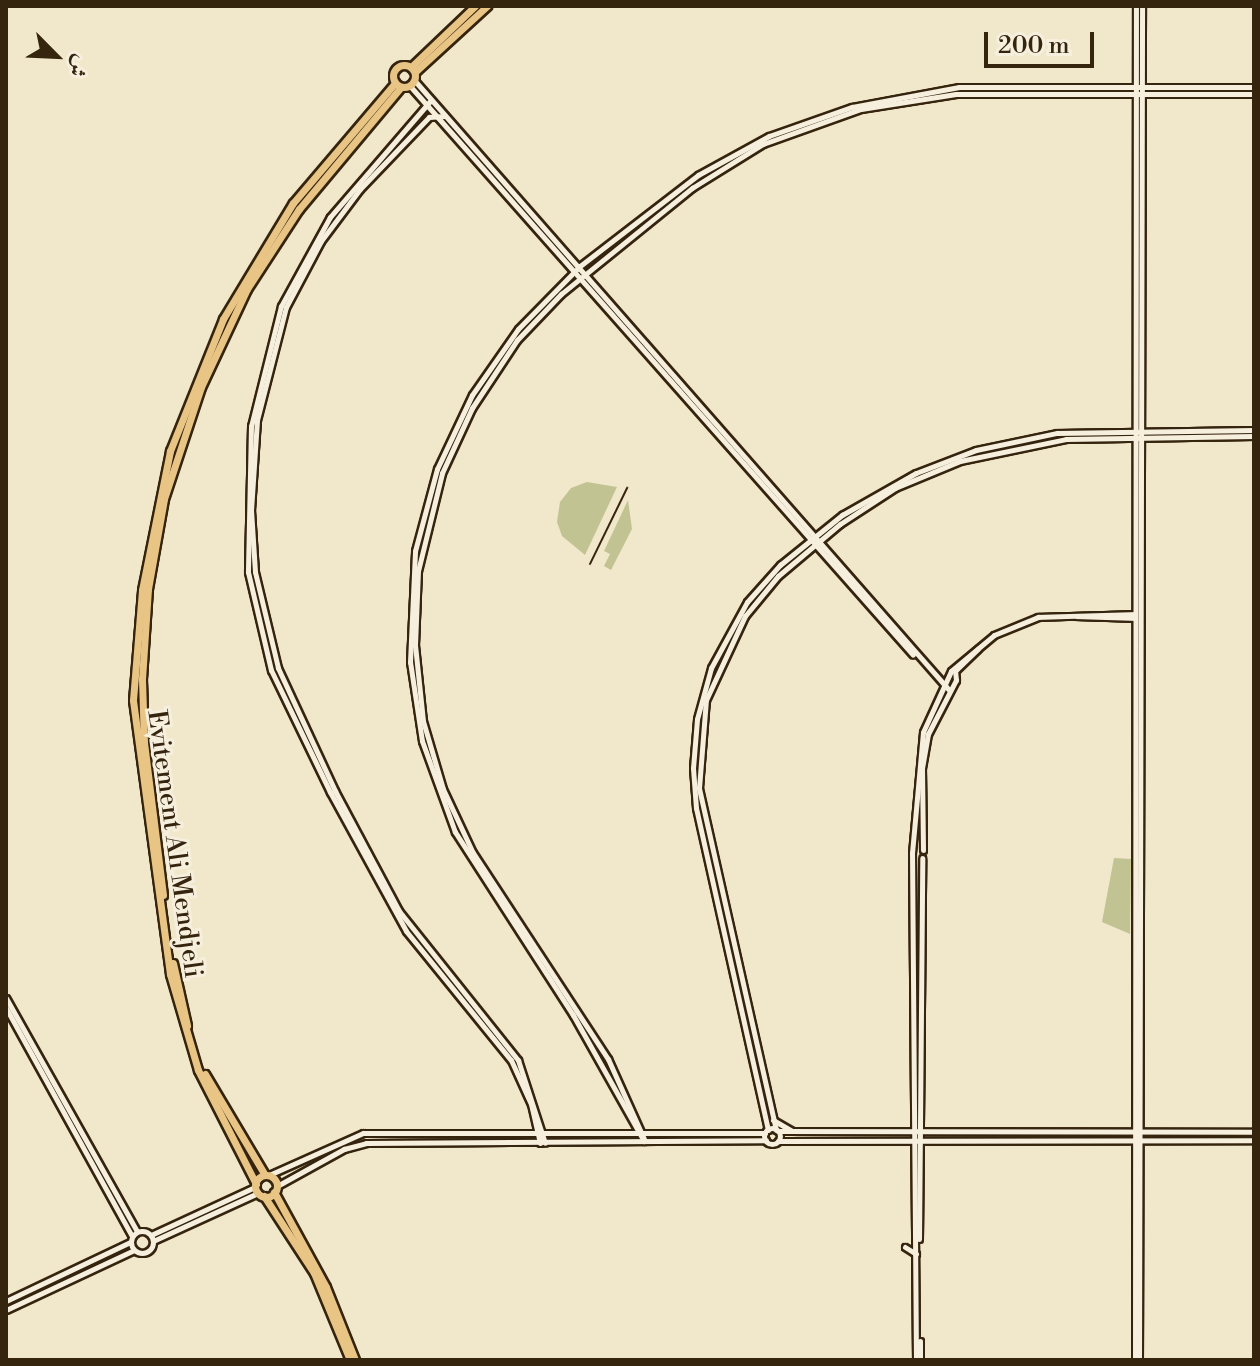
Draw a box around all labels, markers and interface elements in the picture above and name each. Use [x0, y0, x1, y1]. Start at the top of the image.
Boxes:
north arrow [16, 16, 96, 96]
scale bar [988, 16, 1098, 66]
text: 200 m [998, 31, 1069, 61]
text: ش [62, 50, 95, 81]
street label: Evitement Ali Mendjeli [140, 708, 208, 980]

